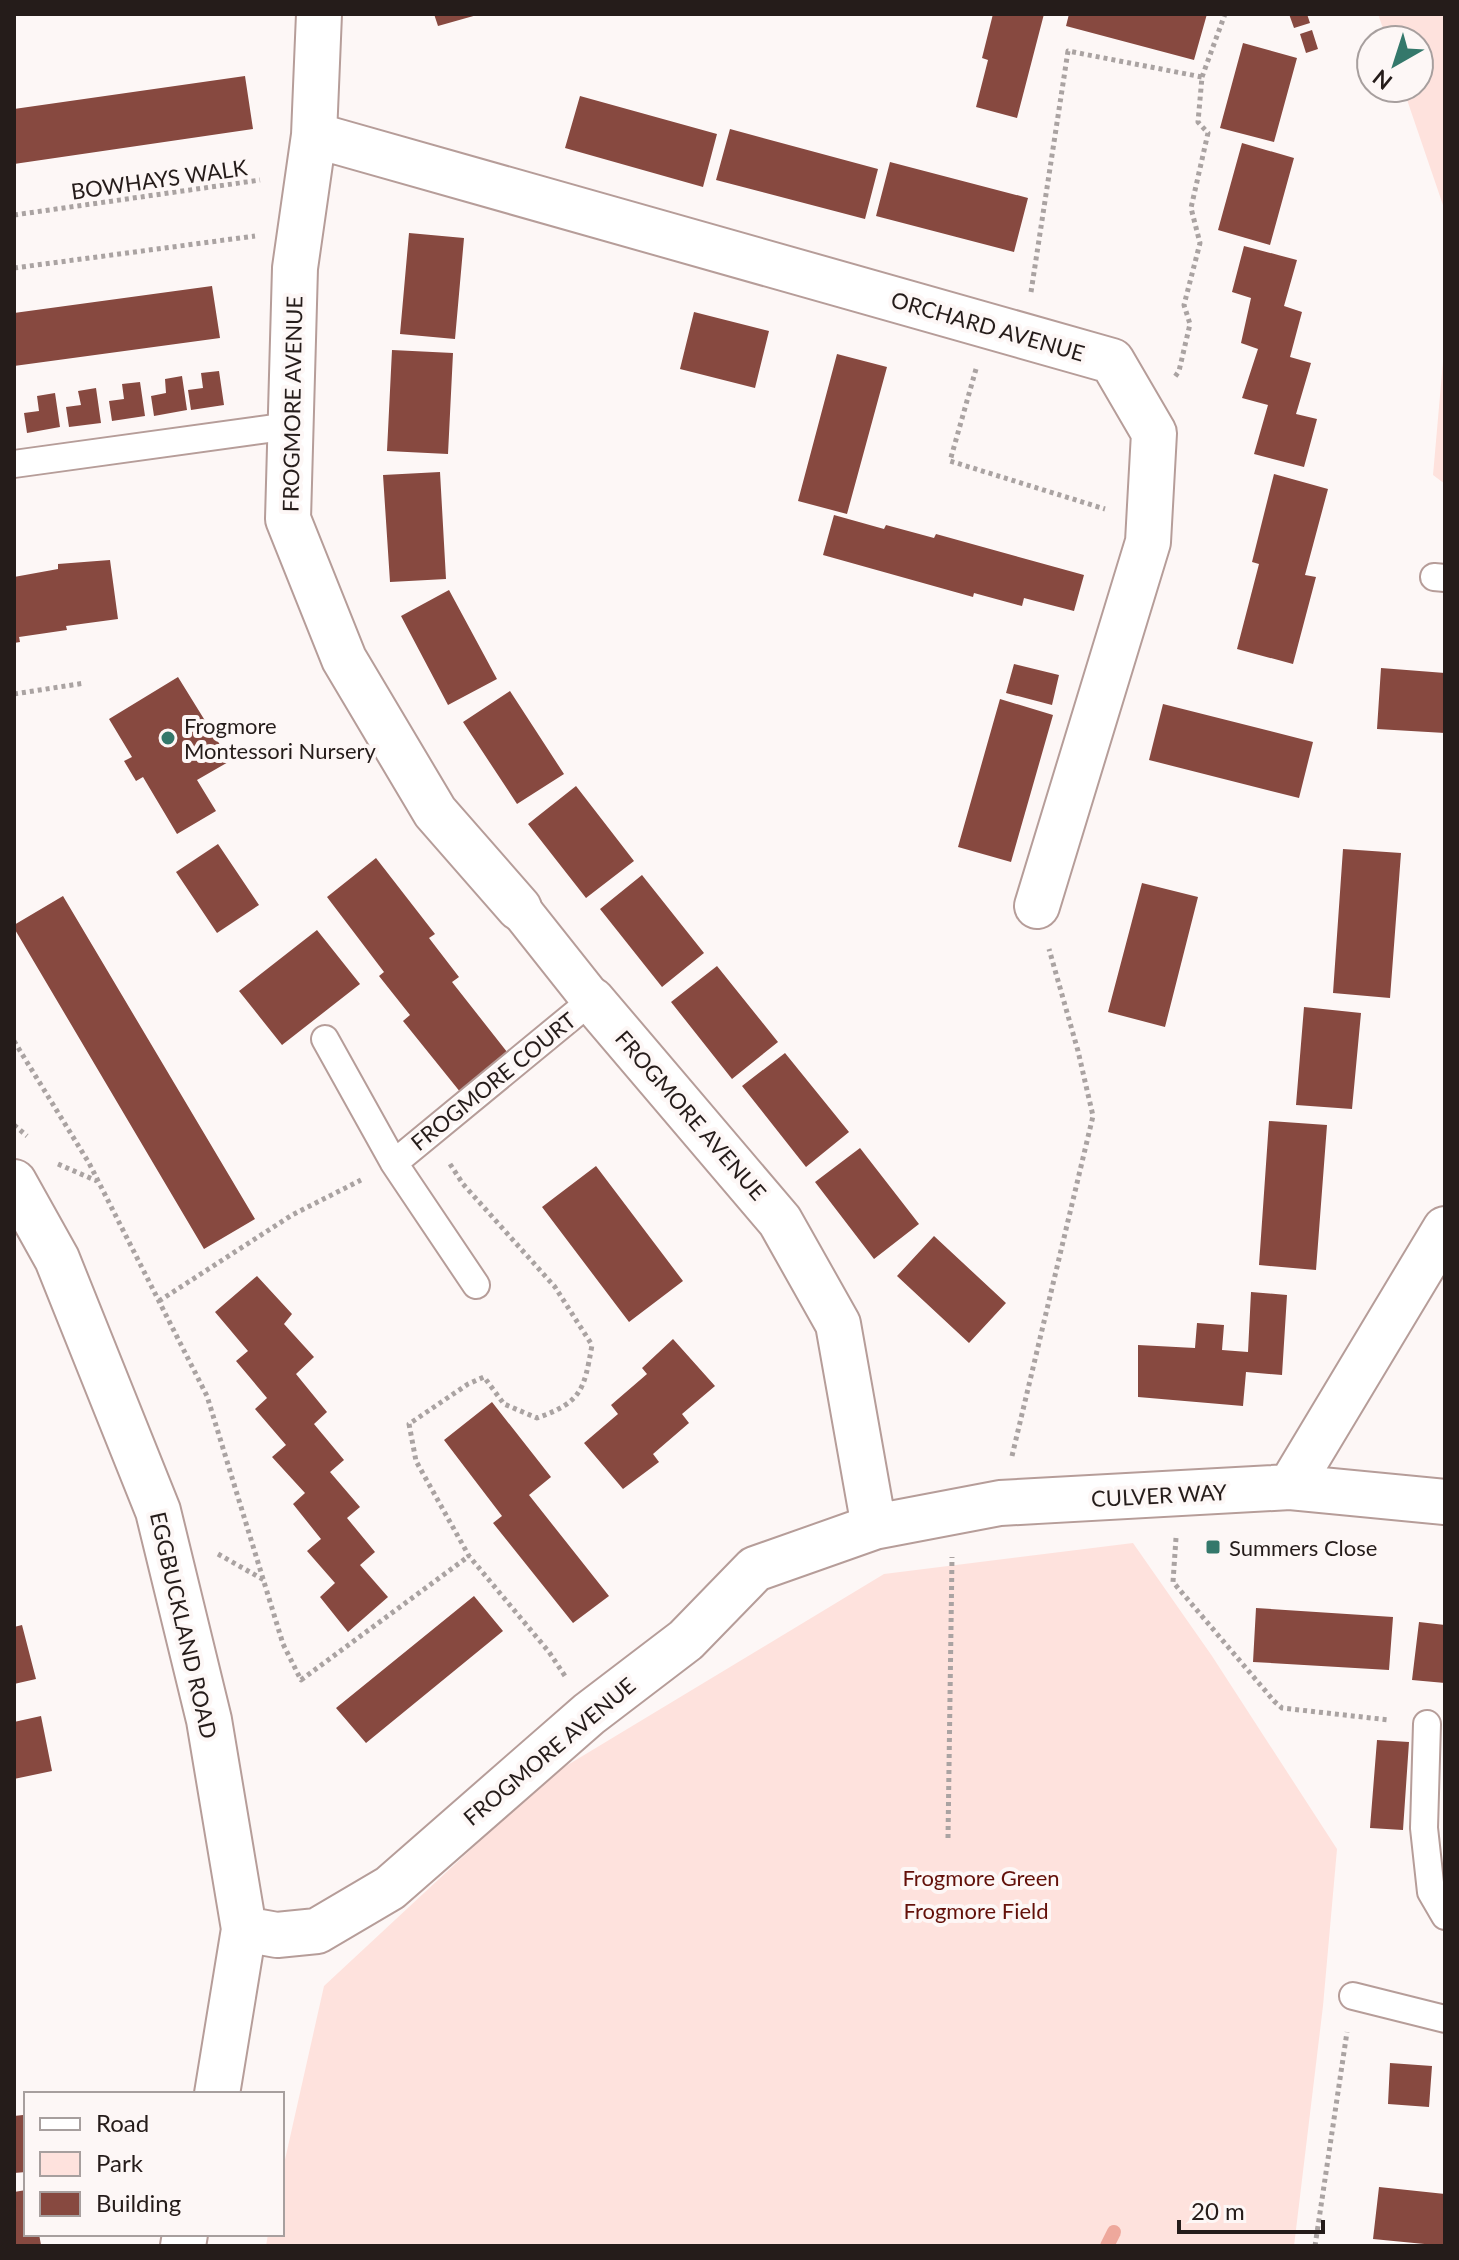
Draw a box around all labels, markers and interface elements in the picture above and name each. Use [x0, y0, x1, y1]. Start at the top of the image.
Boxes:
north arrow [1355, 24, 1435, 104]
text: N [1367, 64, 1397, 96]
street label: BOWHAYS WALK [69, 153, 249, 205]
street label: ORCHARD AVENUE [888, 285, 1088, 367]
street label: FROGMORE AVENUE [277, 296, 307, 512]
place label: Frogmore Montessori Nursery [184, 712, 377, 764]
marker: Frogmore Montessori Nursery [159, 729, 177, 747]
street label: FROGMORE COURT [405, 1006, 581, 1156]
street label: FROGMORE AVENUE [610, 1025, 772, 1205]
street label: CULVER WAY [1090, 1478, 1228, 1512]
street label: EGGBUCKLAND ROAD [145, 1509, 223, 1741]
place label: Summers Close [1229, 1534, 1377, 1561]
marker: Summers Close [1204, 1538, 1222, 1556]
street label: FROGMORE AVENUE [458, 1671, 640, 1831]
park label: Frogmore Green [902, 1864, 1060, 1891]
park label: Frogmore Field [903, 1897, 1049, 1924]
legend [24, 2092, 284, 2236]
text: Road [96, 2108, 149, 2137]
text: Park [96, 2148, 144, 2177]
scale bar [1179, 2184, 1323, 2234]
text: Building [96, 2188, 181, 2217]
text: 20 m [1191, 2196, 1245, 2225]

